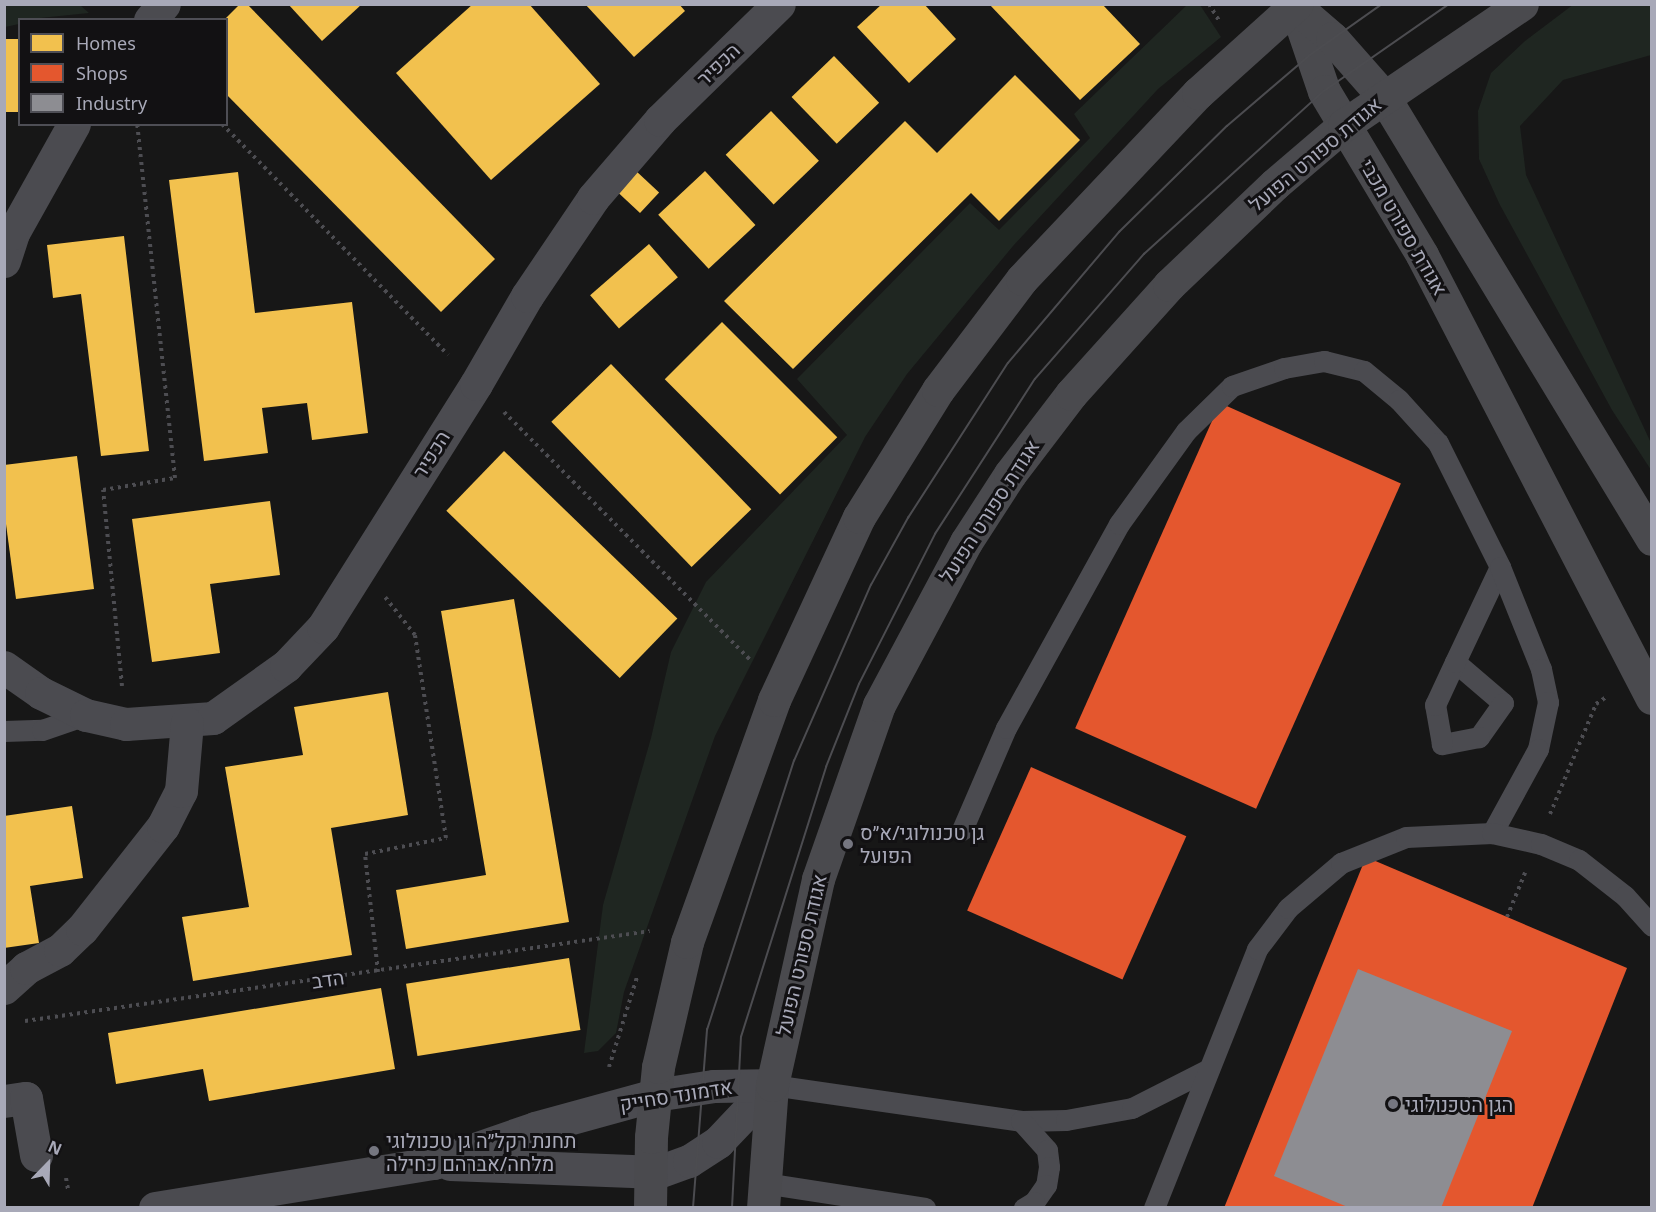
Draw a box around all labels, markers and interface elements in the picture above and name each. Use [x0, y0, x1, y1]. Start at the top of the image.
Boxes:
legend [18, 18, 228, 126]
text: Homes [76, 31, 136, 55]
street label: הכפיר [691, 38, 745, 90]
text: Shops [76, 61, 128, 85]
text: Industry [76, 91, 147, 115]
street label: אגודת ספורט הפועל [1244, 92, 1386, 216]
street label: אגודת ספורט מכבי [1355, 155, 1453, 299]
street label: הכפיר [407, 426, 455, 482]
street label: אגודת ספורט הפועל [934, 435, 1044, 587]
place label: גן טכנולוגי/א״ס הפועל [860, 820, 984, 867]
marker: גן טכנולוגי/א״ס הפועל [841, 837, 855, 851]
street label: אגודת ספורט הפועל [771, 872, 831, 1038]
street label: הדב [310, 965, 346, 993]
street label: אדמונד סחייק [618, 1074, 734, 1116]
place label: הגן הטכנולוגי [1405, 1092, 1513, 1116]
marker: הגן הטכנולוגי [1386, 1097, 1400, 1111]
place label: תחנת רקל״ה גן טכנולוגי מלחה/אברהם כחילה [386, 1128, 576, 1175]
north arrow [18, 1134, 78, 1194]
text: N [45, 1135, 65, 1160]
marker: תחנת רקל״ה גן טכנולוגי מלחה/אברהם כחילה [367, 1144, 381, 1158]

